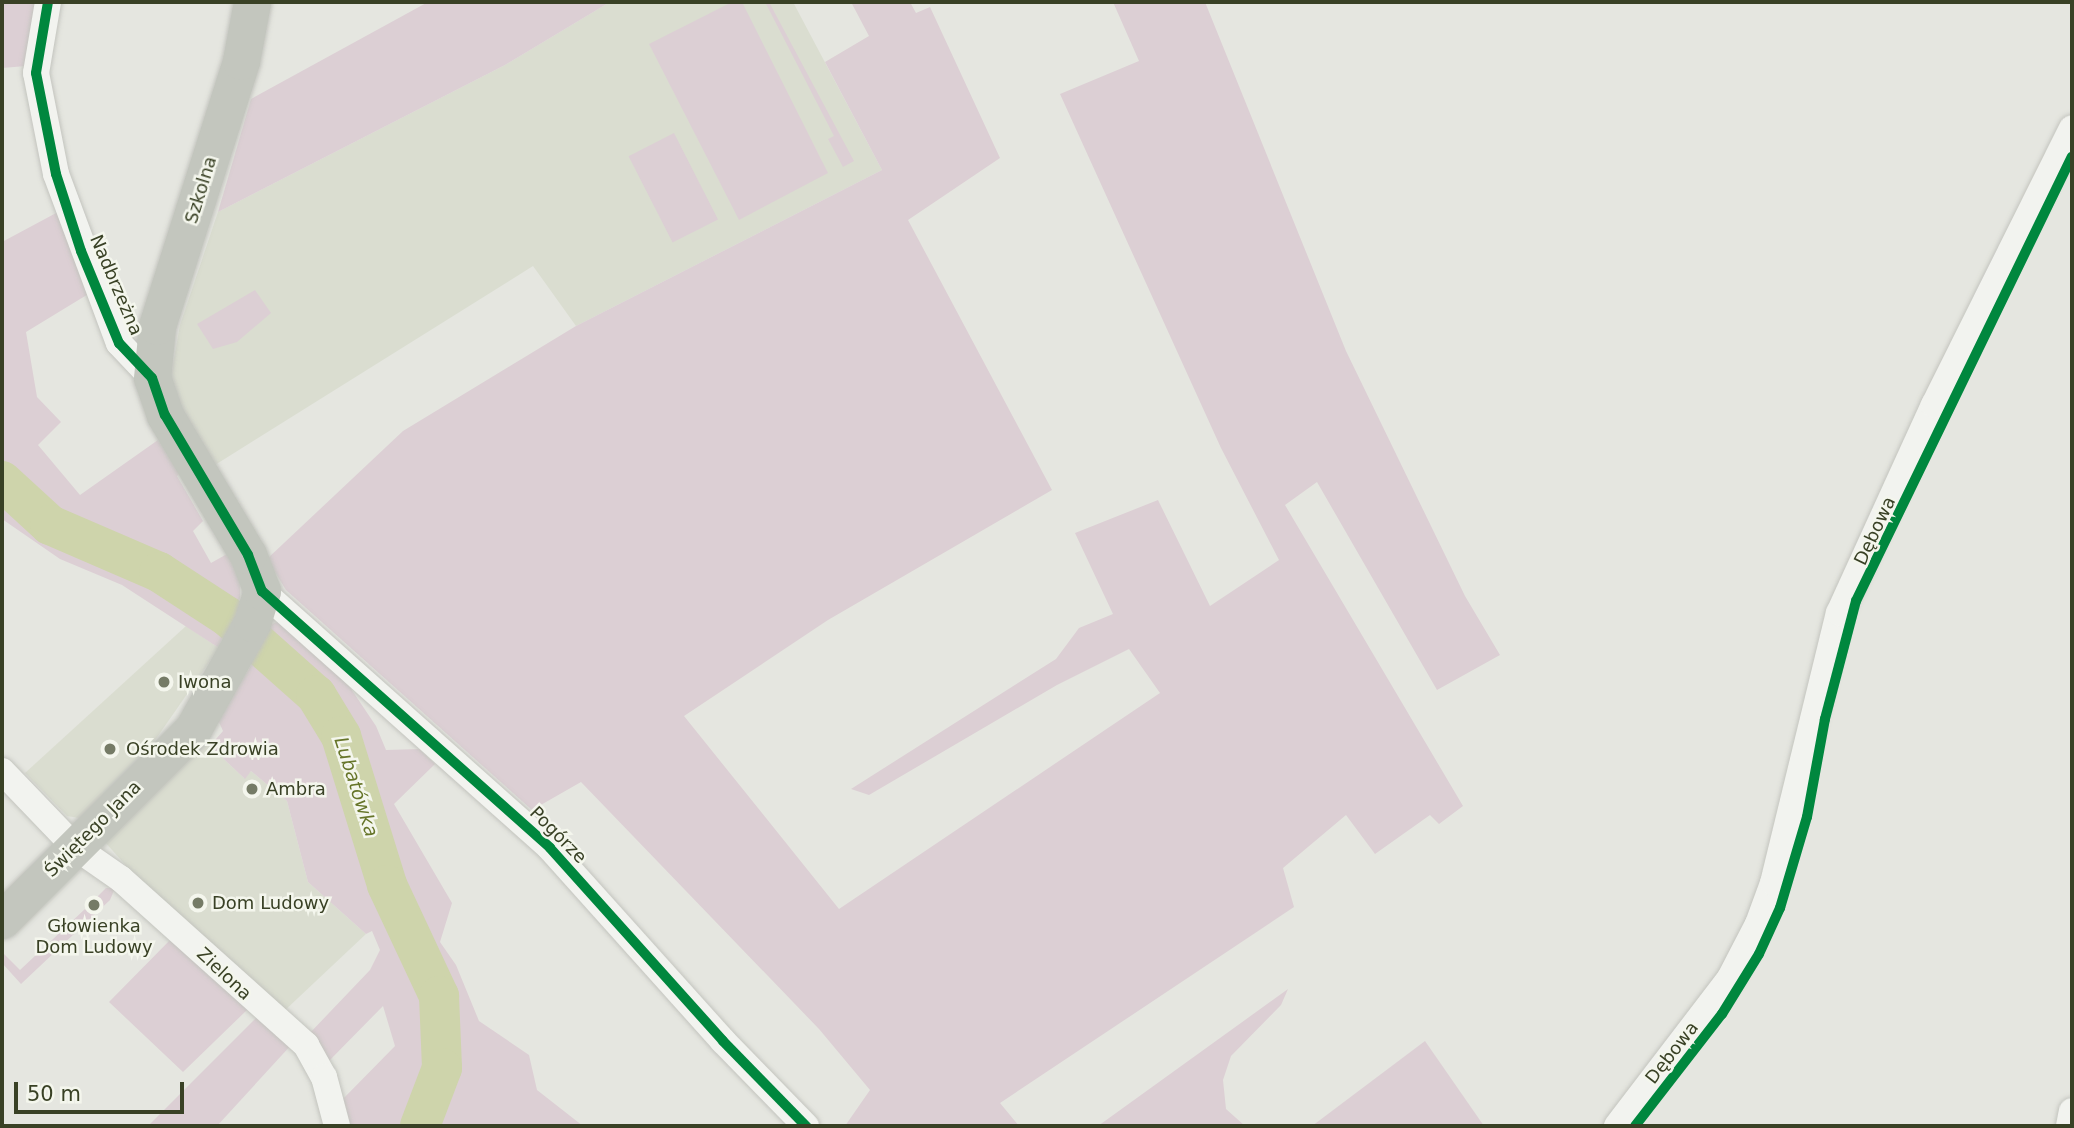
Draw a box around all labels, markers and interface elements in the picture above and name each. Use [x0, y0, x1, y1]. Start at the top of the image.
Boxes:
street label: Szkolna [181, 154, 221, 226]
street label: Nadbrzeżna [85, 231, 147, 339]
street label: Dębowa [1850, 493, 1900, 569]
place label: Iwona [178, 671, 231, 693]
marker: Iwona [156, 674, 172, 690]
water label: Lubatówka [329, 734, 383, 840]
place label: Ośrodek Zdrowia [126, 738, 279, 760]
marker: Ośrodek Zdrowia [100, 739, 120, 759]
street label: Świętego Jana [40, 776, 146, 882]
place label: Ambra [266, 778, 326, 800]
marker: Ambra [244, 781, 260, 797]
street label: Pogórze [525, 802, 591, 868]
place label: Dom Ludowy [212, 892, 329, 914]
marker: Dom Ludowy [190, 895, 206, 911]
marker: Głowienka Dom Ludowy [86, 897, 102, 913]
place label: Głowienka Dom Ludowy [35, 916, 153, 958]
street label: Zielona [192, 943, 256, 1005]
street label: Dębowa [1641, 1018, 1703, 1088]
scale bar [18, 1068, 187, 1112]
text: 50 m [27, 1082, 81, 1106]

